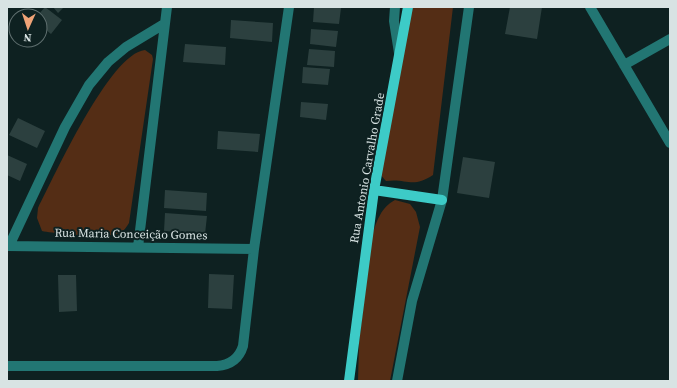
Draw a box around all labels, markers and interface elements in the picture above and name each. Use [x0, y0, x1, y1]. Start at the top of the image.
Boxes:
north arrow [8, 8, 48, 48]
text: N [23, 30, 32, 45]
street label: Rua Antonio Carvalho Grade [346, 91, 388, 245]
street label: Rua Maria Conceição Gomes [54, 225, 208, 243]

